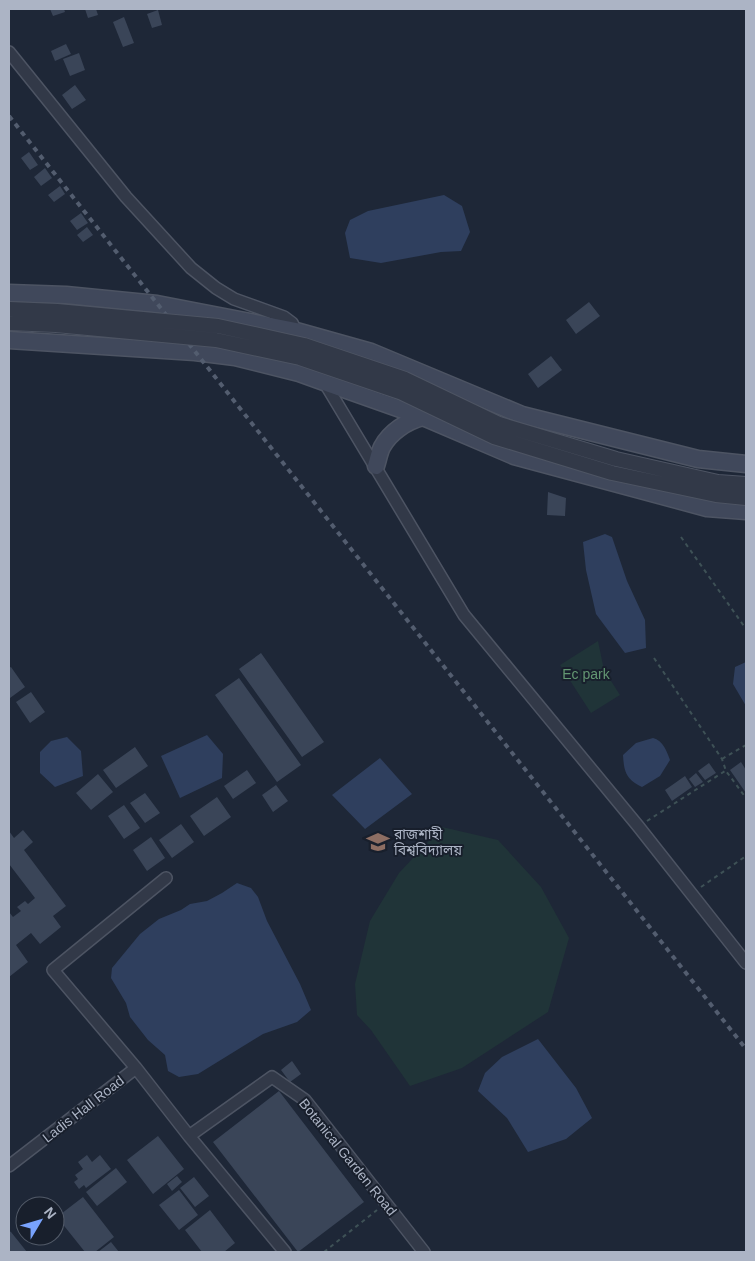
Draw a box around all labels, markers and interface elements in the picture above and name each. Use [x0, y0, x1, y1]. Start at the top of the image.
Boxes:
park label: Ec park [562, 666, 611, 682]
place label: রাজশাহী বিশ্ববিদ্যালয় [393, 826, 462, 858]
school or university icon: রাজশাহী বিশ্ববিদ্যালয় [365, 829, 391, 855]
street label: Ladis Hall Road [39, 1072, 127, 1146]
street label: Botanical Garden Road [296, 1095, 400, 1219]
north arrow [15, 1196, 65, 1246]
text: N [41, 1204, 60, 1222]

